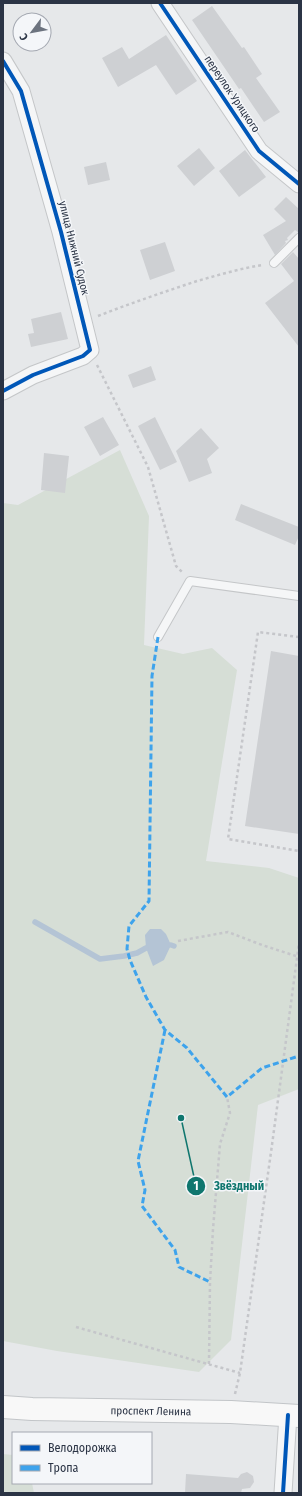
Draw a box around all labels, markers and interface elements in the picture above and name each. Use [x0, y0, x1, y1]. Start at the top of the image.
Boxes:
north arrow [12, 12, 52, 52]
text: С [17, 31, 31, 43]
street label: переулок Урицкого [201, 53, 263, 135]
street label: улица Нижний Судок [56, 200, 92, 297]
callout: Звёздный [186, 1174, 272, 1198]
text: 1 [193, 1179, 199, 1193]
text: Звёздный [213, 1179, 264, 1193]
street label: проспект Ленина [110, 1404, 191, 1418]
legend [12, 1432, 152, 1484]
text: Велодорожка [48, 1441, 117, 1455]
text: Тропа [48, 1461, 79, 1475]

